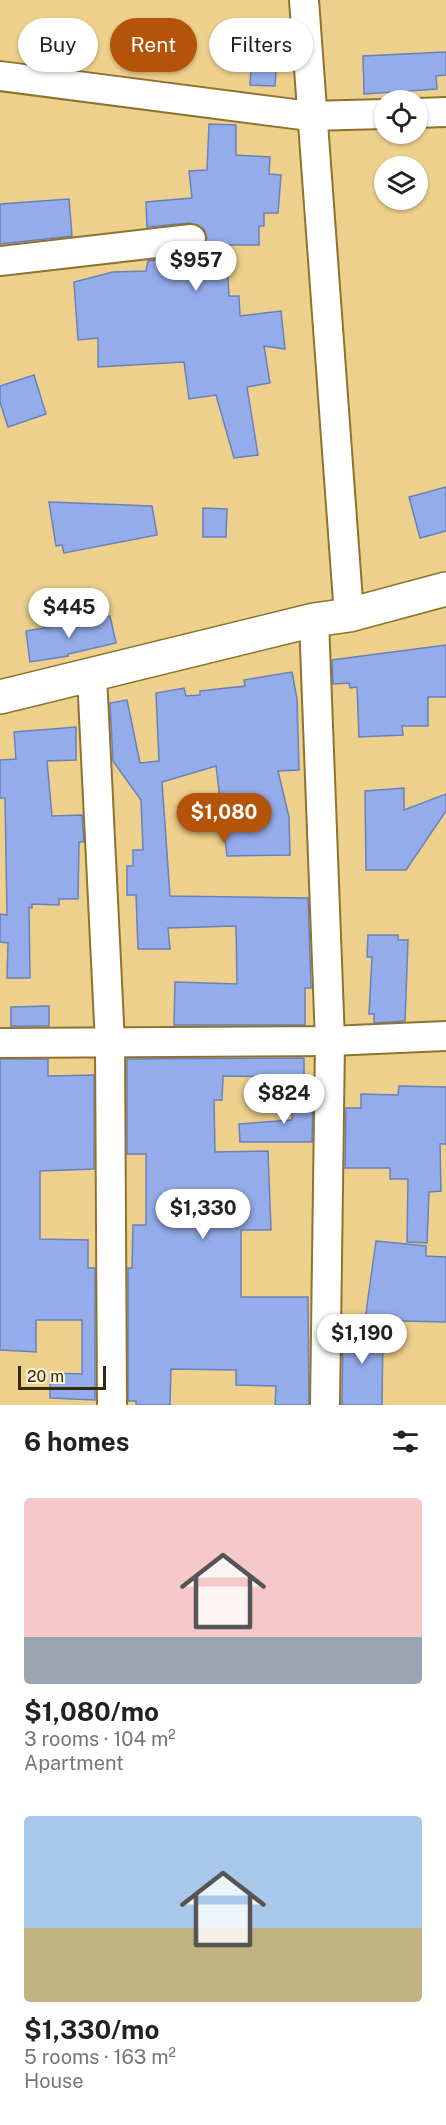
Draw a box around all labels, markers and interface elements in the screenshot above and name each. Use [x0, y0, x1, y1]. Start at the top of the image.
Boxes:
chip: Buy [18, 18, 98, 72]
chip: Rent [110, 18, 197, 72]
chip: Filters [209, 18, 313, 72]
map controls [374, 90, 428, 210]
button: locate [374, 90, 428, 144]
button: layers [374, 156, 428, 210]
pin: $957 [160, 241, 232, 292]
text: $957 [170, 248, 222, 272]
pin: $445 [33, 588, 105, 639]
text: $445 [42, 595, 96, 619]
pin: $1,080 [175, 793, 273, 844]
text: $1,080 [191, 800, 257, 824]
pin: $824 [248, 1074, 320, 1125]
text: $824 [258, 1081, 310, 1105]
pin: $1,330 [154, 1189, 252, 1240]
text: $1,330 [169, 1196, 237, 1220]
pin: $1,190 [313, 1314, 411, 1365]
text: $1,190 [331, 1321, 393, 1345]
scale bar [18, 1363, 106, 1390]
text: 20 m [27, 1367, 64, 1386]
icon: filters [389, 1425, 422, 1458]
text: 6 homes [24, 1426, 129, 1457]
icon: home [169, 1537, 277, 1645]
text: $1,080/mo [24, 1696, 159, 1727]
text: 3 rooms · 104 m² [24, 1727, 176, 1751]
text: Apartment [24, 1751, 124, 1775]
icon: home [169, 1855, 277, 1963]
text: $1,330/mo [24, 2014, 159, 2045]
text: 5 rooms · 163 m² [24, 2045, 176, 2069]
text: House [24, 2069, 84, 2093]

